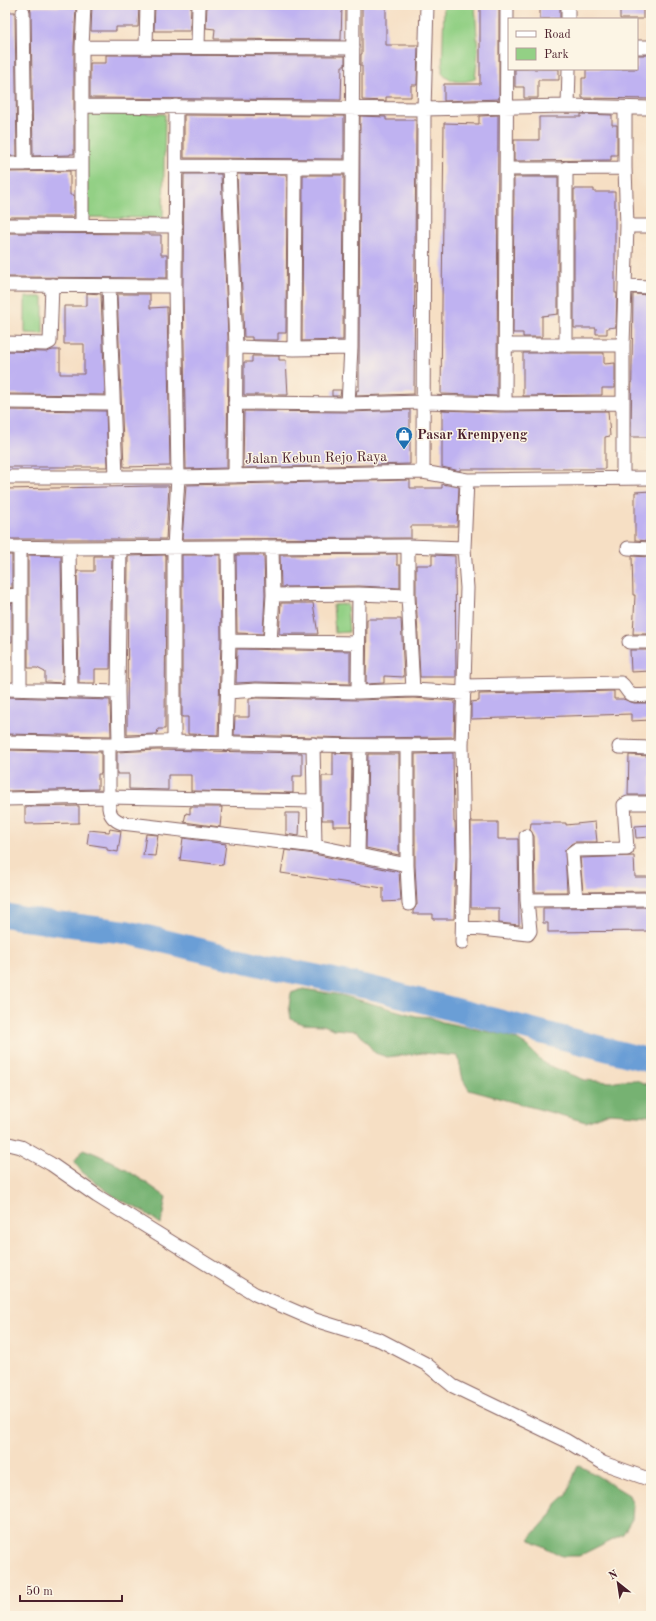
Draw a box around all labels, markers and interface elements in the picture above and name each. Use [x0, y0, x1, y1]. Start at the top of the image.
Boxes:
legend [508, 18, 638, 70]
text: Road [544, 29, 571, 41]
text: Park [544, 49, 569, 61]
shop icon: Pasar Krempyeng [394, 425, 414, 450]
place label: Pasar Krempyeng [417, 428, 528, 442]
street label: Jalan Kebun Rejo Raya [245, 450, 387, 466]
north arrow [598, 1563, 638, 1603]
text: N [607, 1568, 621, 1583]
scale bar [20, 1577, 122, 1603]
text: 50 m [26, 1585, 53, 1598]

